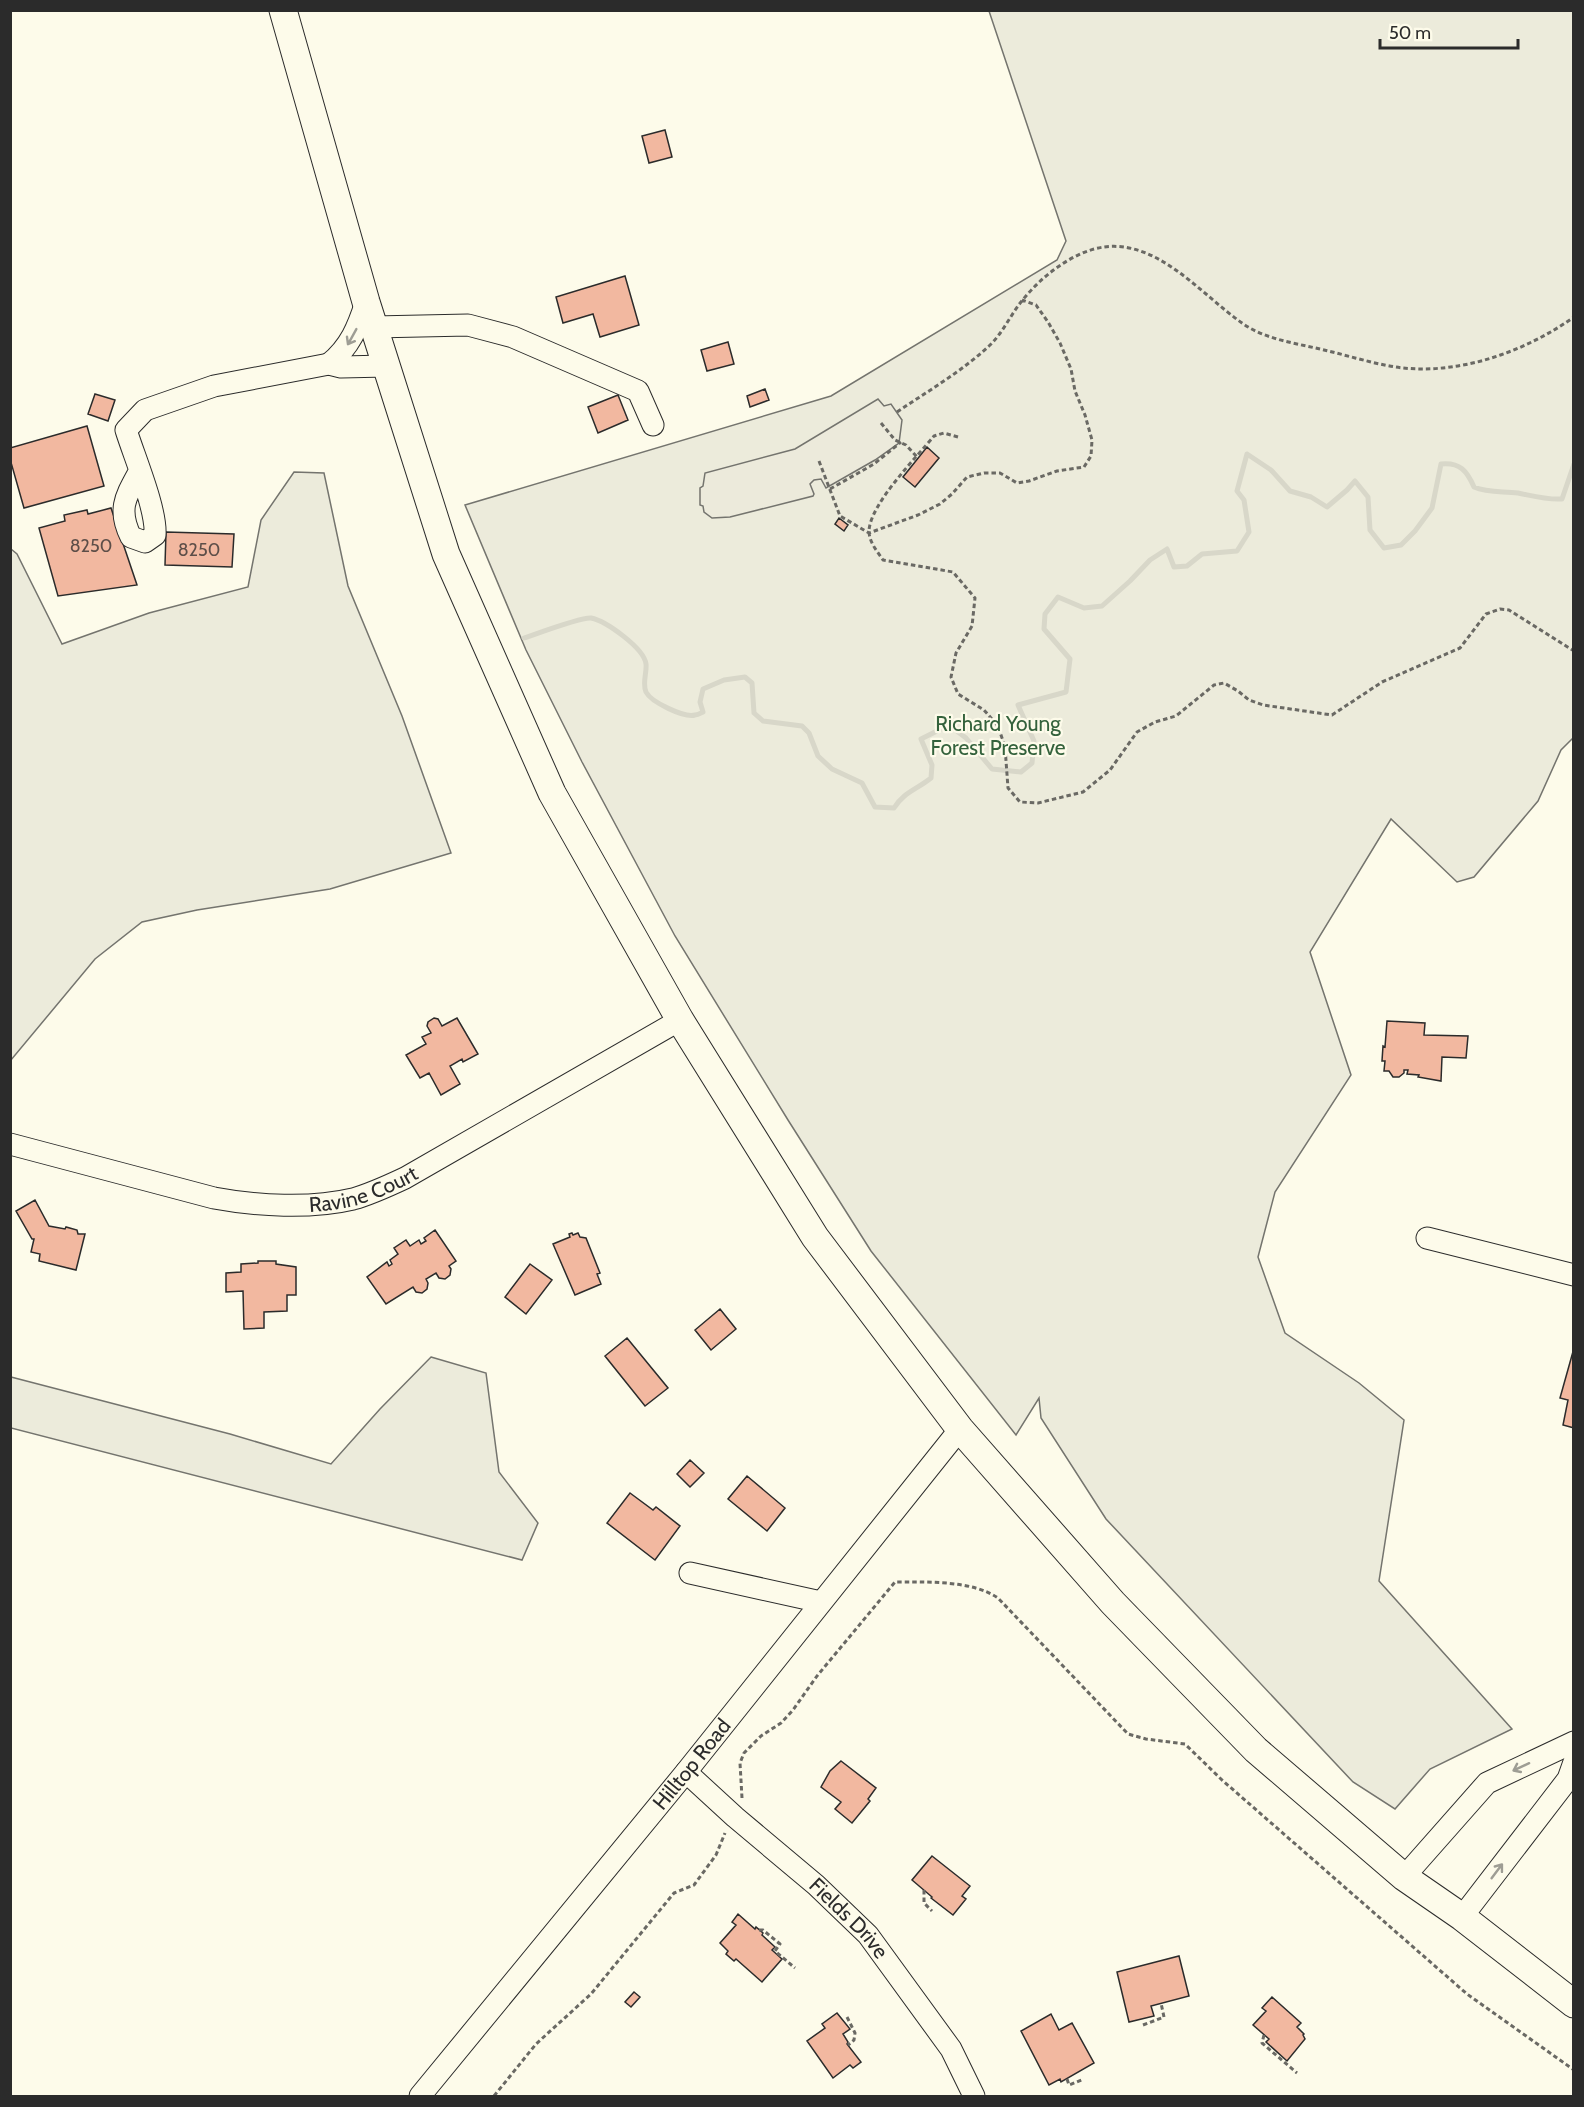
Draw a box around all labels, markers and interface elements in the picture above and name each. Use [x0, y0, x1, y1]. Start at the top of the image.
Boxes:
scale bar [1380, 12, 1518, 50]
text: 50 m [1389, 22, 1431, 44]
one-way arrow [346, 328, 358, 345]
house number: 8250 [70, 535, 112, 557]
house number: 8250 [178, 539, 220, 561]
park label: Richard Young Forest Preserve [930, 711, 1066, 760]
street label: Ravine Court [308, 1160, 422, 1217]
street label: Hilltop Road [647, 1713, 736, 1814]
one-way arrow [1512, 1762, 1530, 1774]
one-way arrow [1491, 1863, 1504, 1879]
street label: Fields Drive [804, 1872, 894, 1963]

